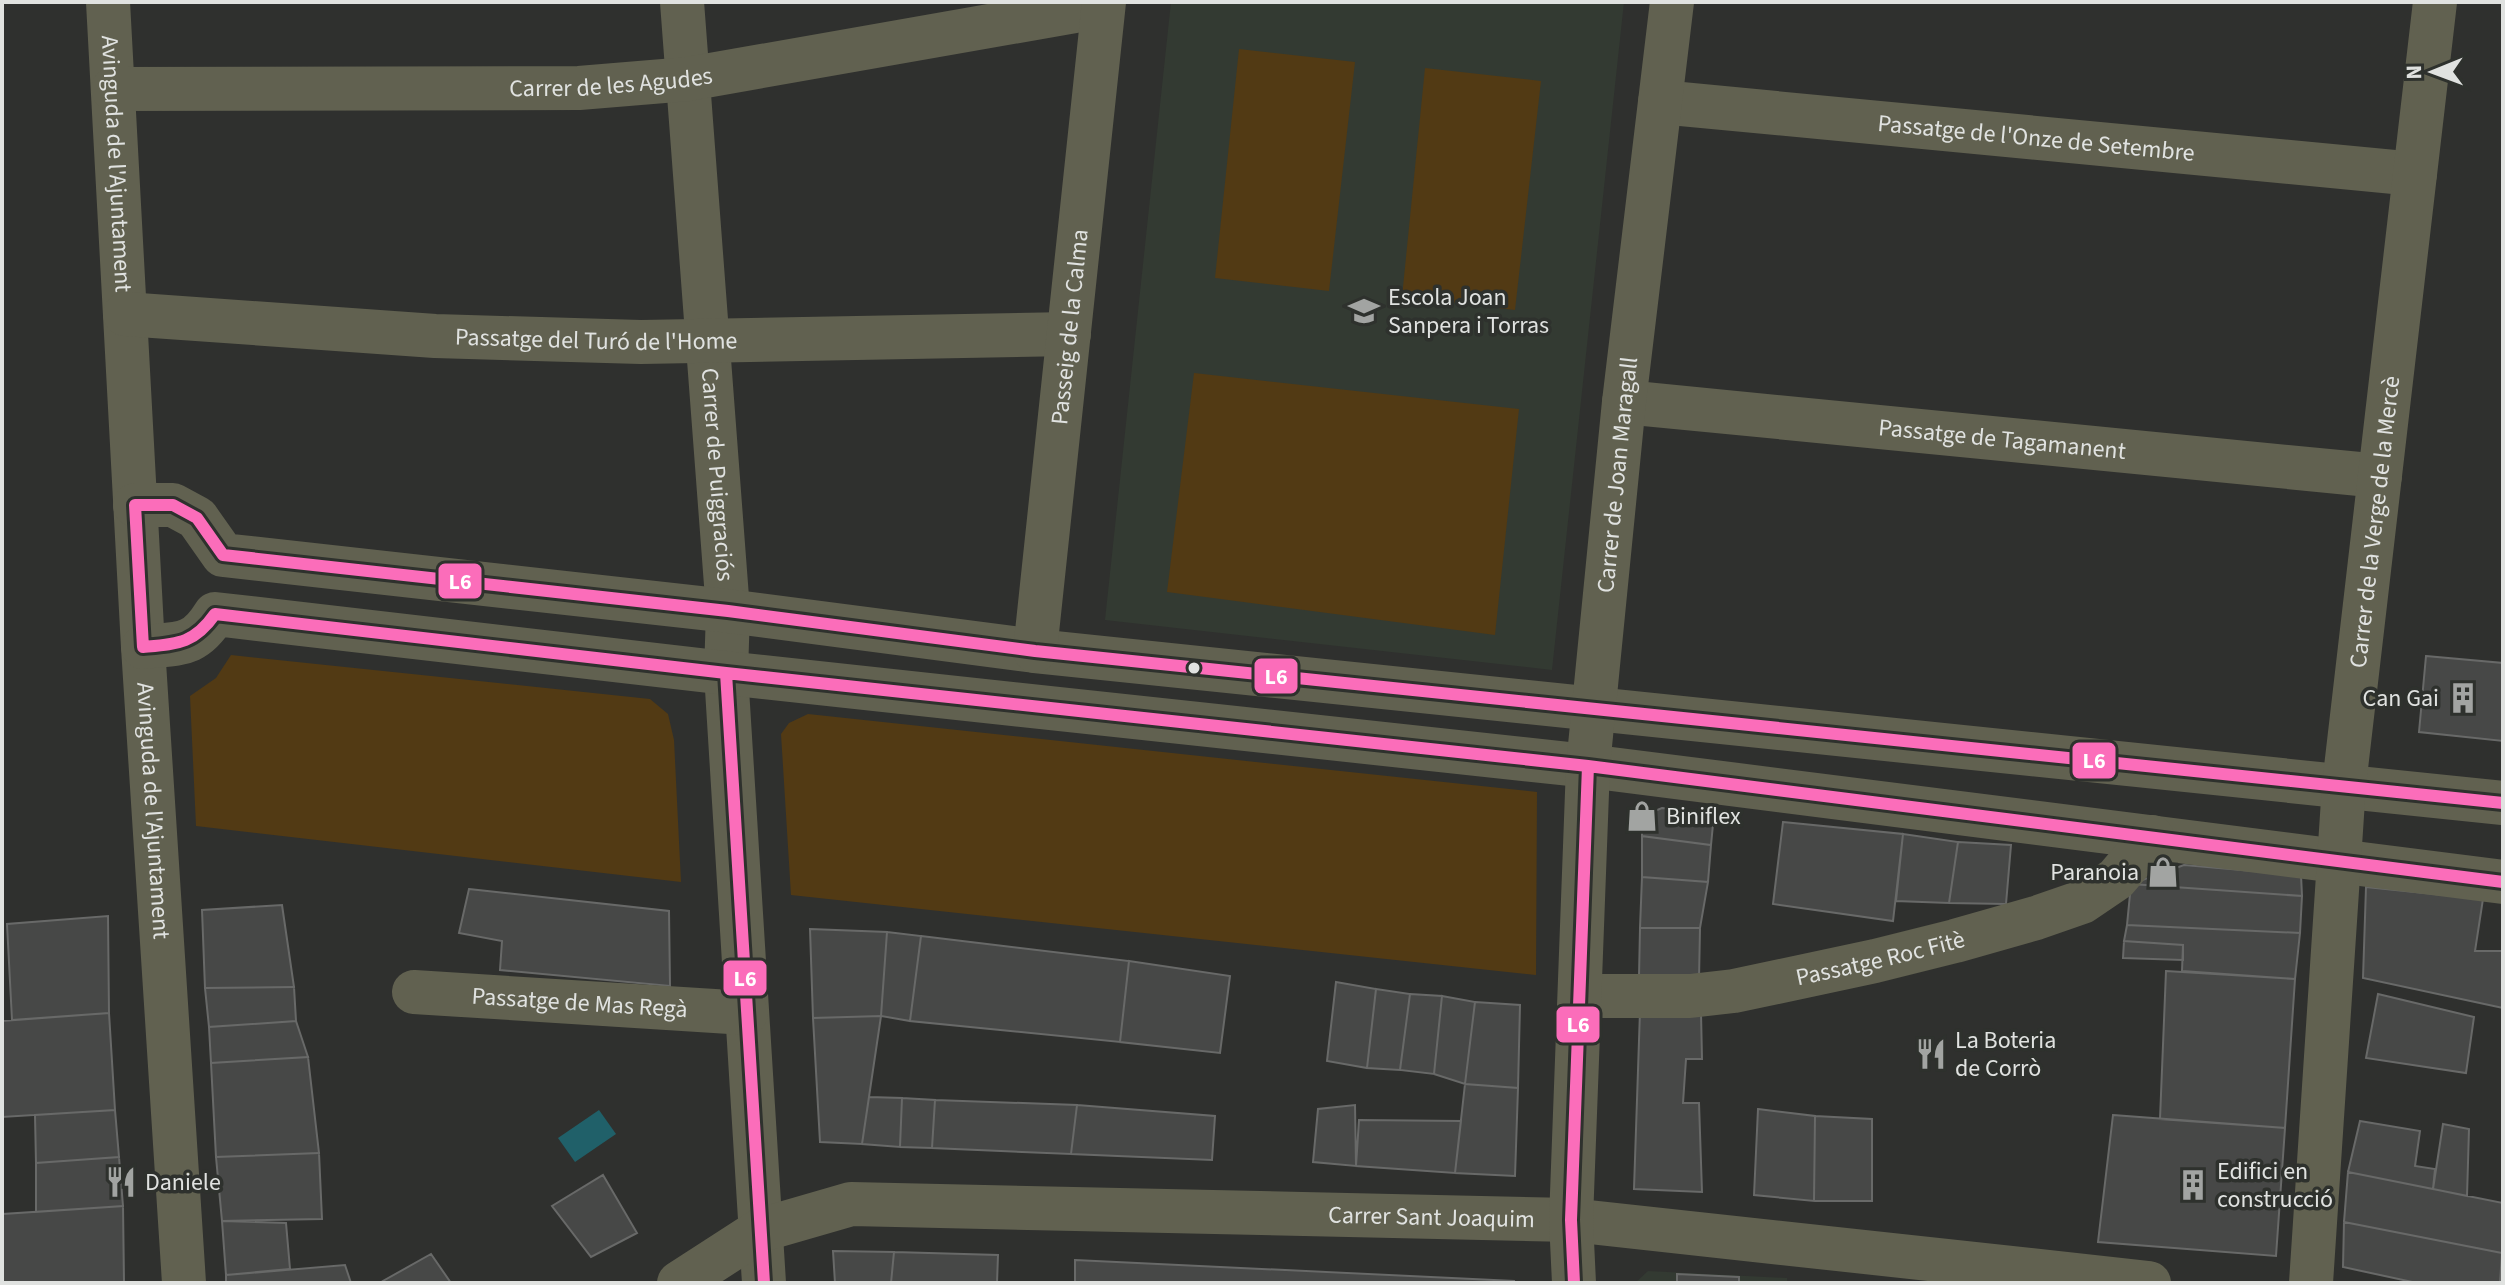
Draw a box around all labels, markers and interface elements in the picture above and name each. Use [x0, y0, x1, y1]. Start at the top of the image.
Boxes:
north arrow [2393, 32, 2473, 112]
street label: Avinguda de l'Ajuntament [92, 34, 141, 293]
street label: Carrer de les Agudes [509, 58, 715, 106]
text: N [2398, 65, 2430, 80]
street label: Passatge de l'Onze de Setembre [1876, 105, 2196, 170]
street label: Passeig de la Calma [1042, 227, 1097, 426]
place label: Escola Joan Sanpera i Torras [1388, 280, 1549, 343]
school or university icon: Escola Joan Sanpera i Torras [1347, 294, 1381, 328]
street label: Passatge del Turó de l'Home [454, 319, 738, 360]
street label: Carrer de Joan Maragall [1588, 355, 1647, 595]
street label: Carrer de Puiggraciós [692, 367, 743, 583]
street label: Carrer de la Verge de la Mercè [2340, 374, 2409, 670]
street label: Passatge de Tagamanent [1877, 410, 2128, 469]
line badge: L6 [437, 562, 483, 600]
text: L6 [448, 566, 472, 598]
line badge: L6 [1253, 657, 1299, 695]
unlabelled marker [1186, 660, 1202, 676]
text: L6 [1264, 661, 1288, 693]
street label: Avinguda de l'Ajuntament [128, 681, 179, 940]
place label: Can Gai [2362, 681, 2439, 716]
building icon: Can Gai [2446, 681, 2480, 715]
line badge: L6 [2071, 741, 2117, 780]
text: L6 [2082, 745, 2106, 777]
shop icon: Biniflex [1625, 799, 1659, 833]
place label: Biniflex [1666, 799, 1741, 834]
place label: Paranoia [2050, 855, 2139, 890]
shop icon: Paranoia [2146, 855, 2180, 889]
street label: Passatge Roc Fitè [1792, 922, 1969, 995]
line badge: L6 [722, 959, 768, 997]
text: L6 [733, 963, 757, 995]
street label: Passatge de Mas Regà [471, 978, 689, 1027]
line badge: L6 [1555, 1005, 1601, 1044]
text: L6 [1566, 1009, 1590, 1041]
place label: La Boteria de Corrò [1955, 1023, 2056, 1086]
restaurant icon: La Boteria de Corrò [1914, 1037, 1948, 1071]
place label: Edifici en construcció [2217, 1154, 2333, 1217]
restaurant icon: Daniele [104, 1165, 138, 1199]
place label: Daniele [145, 1165, 221, 1200]
building icon: Edifici en construcció [2176, 1168, 2210, 1202]
street label: Carrer Sant Joaquim [1328, 1197, 1535, 1237]

